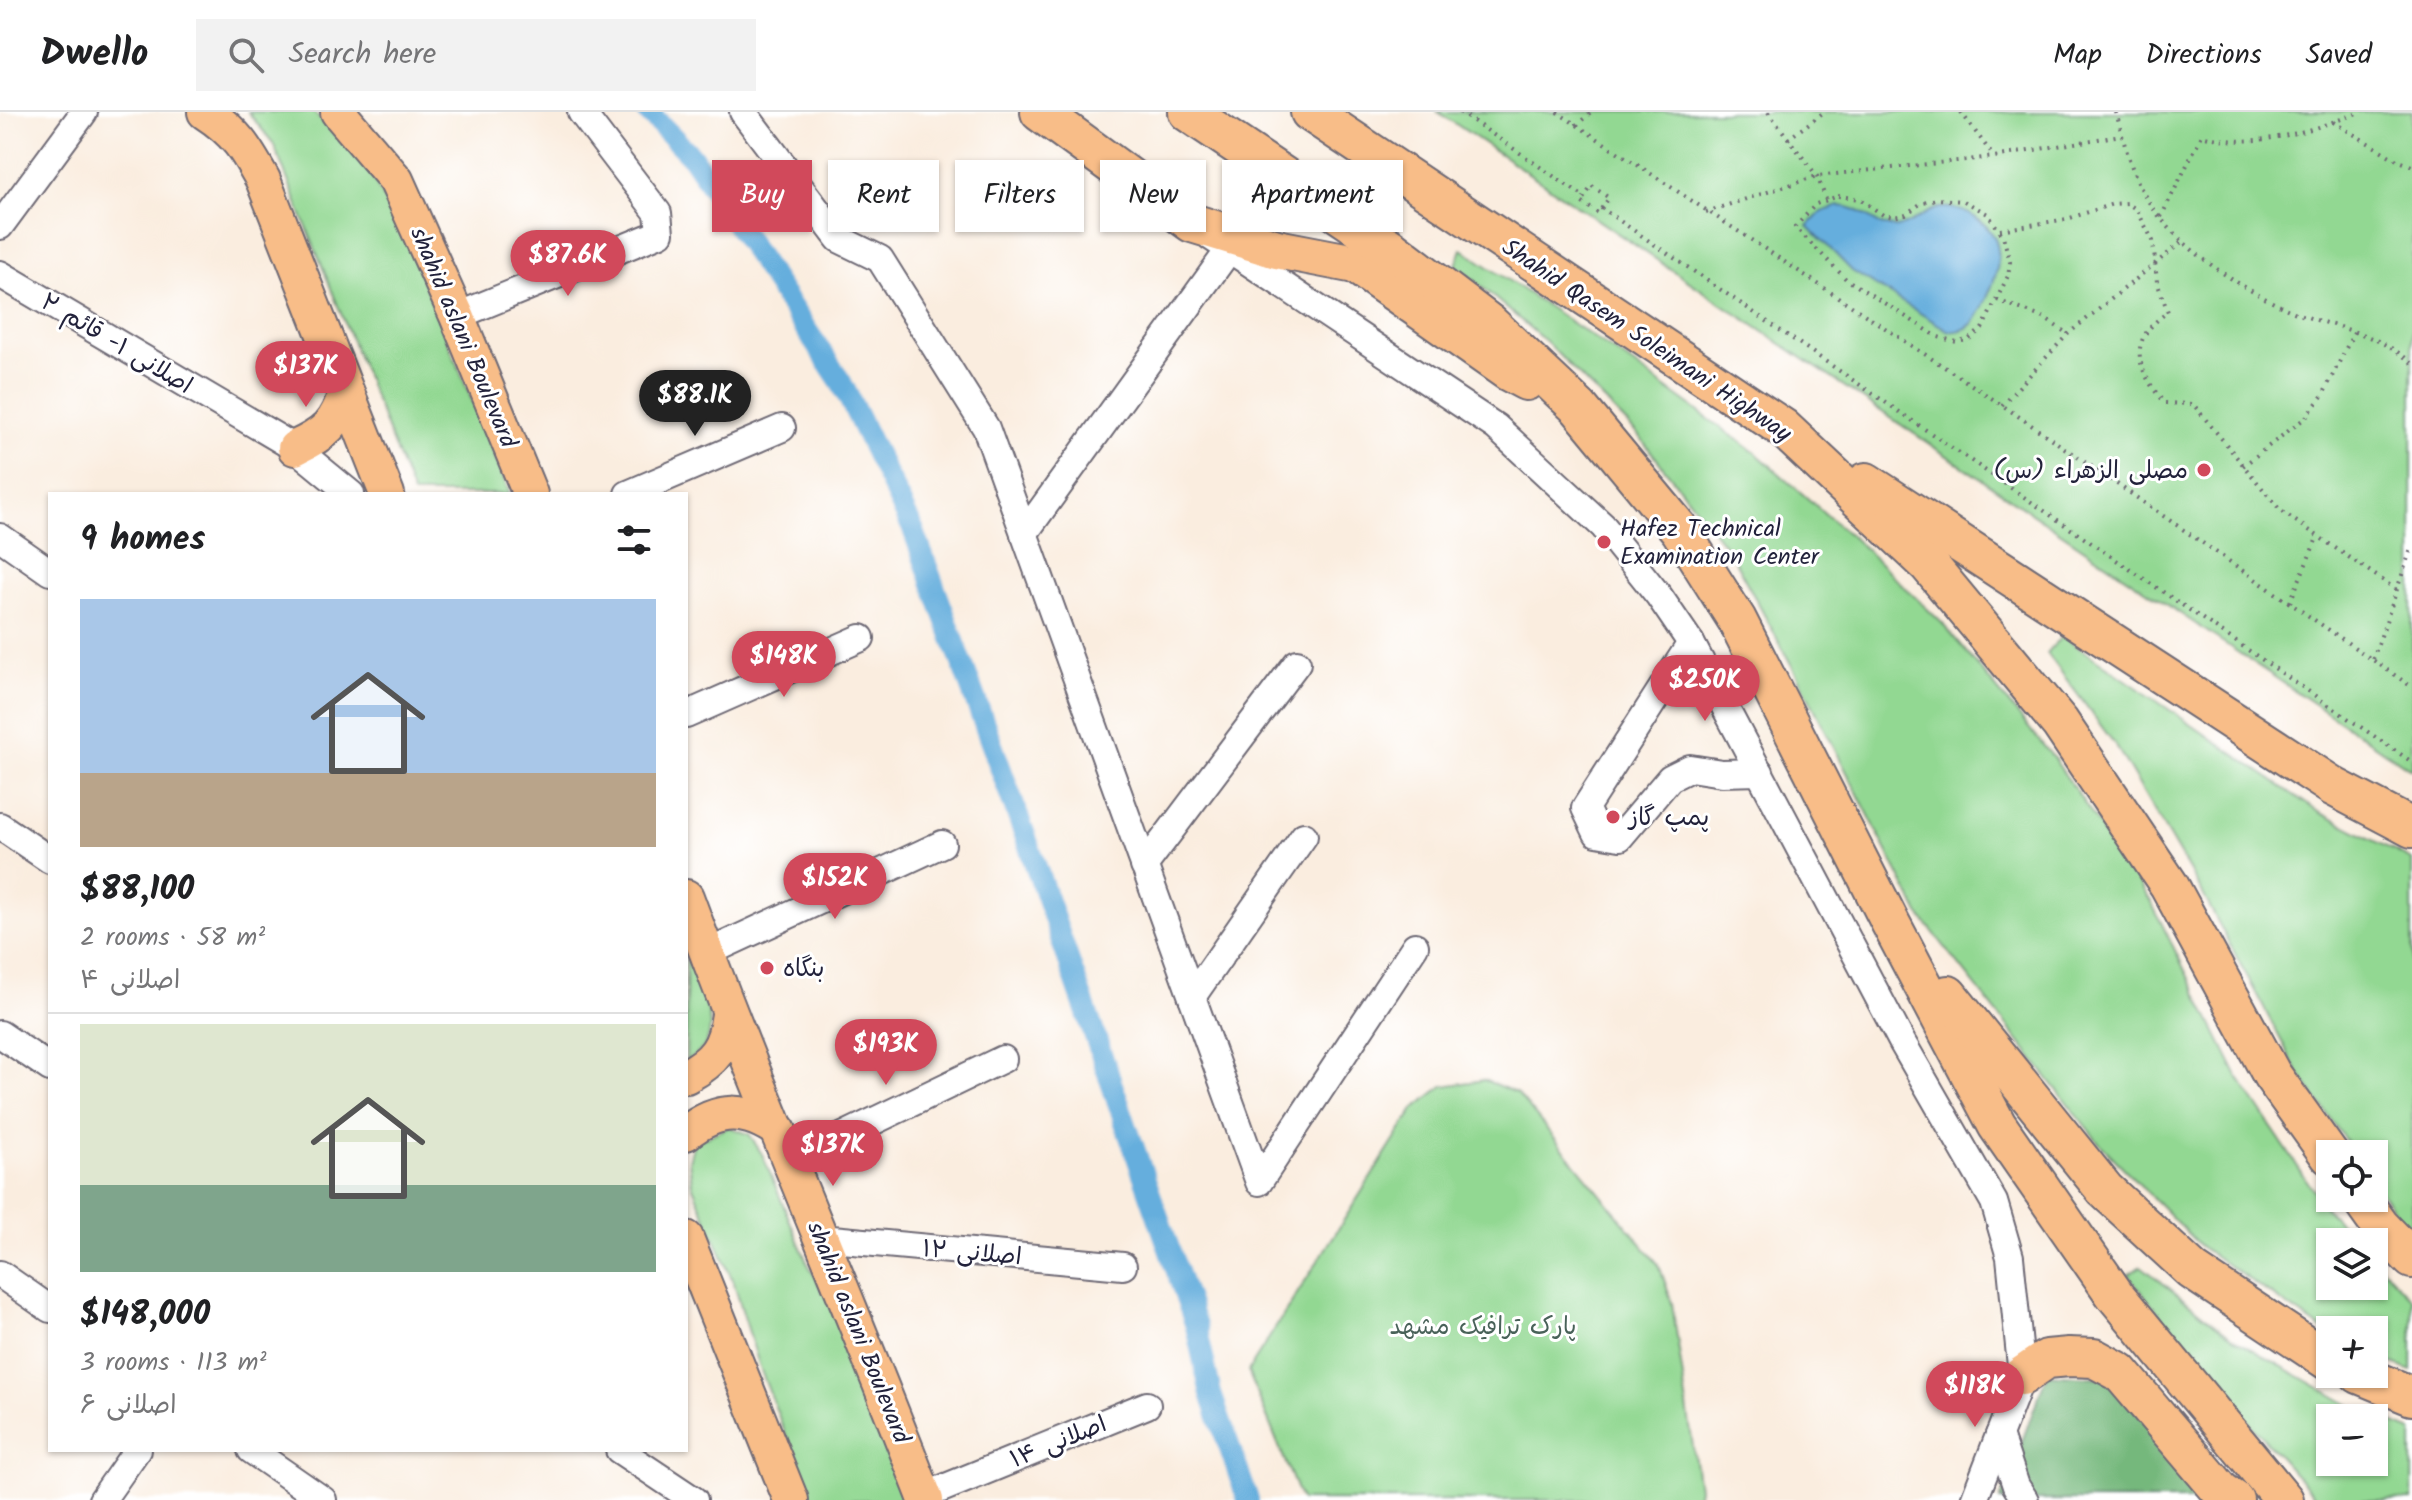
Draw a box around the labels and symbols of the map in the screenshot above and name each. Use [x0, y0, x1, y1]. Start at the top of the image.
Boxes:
street label: shahid aslani Boulevard [398, 221, 527, 455]
street label: Shahid Qasem Soleimani Highway [1493, 229, 1800, 454]
pin: $87.6K [503, 230, 633, 298]
street label: اصلانی ۱- قائم ۲ [33, 283, 200, 405]
pin: $137K [250, 341, 362, 409]
pin: $88.1K [630, 370, 760, 438]
place label: مصلی الزهراء (س) [1994, 452, 2188, 491]
marker: مصلی الزهراء (س) [2195, 461, 2213, 479]
place label: Hafez Technical Examination Center [1620, 510, 1821, 577]
marker: Hafez Technical Examination Center [1595, 533, 1613, 551]
pin: $148K [728, 631, 840, 699]
pin: $250K [1649, 655, 1761, 723]
place label: پمپ گاز [1627, 799, 1709, 838]
marker: پمپ گاز [1604, 808, 1622, 826]
pin: $152K [779, 853, 891, 921]
place label: بنگاه [783, 950, 825, 989]
marker: بنگاه [758, 959, 776, 977]
pin: $193K [830, 1019, 942, 1087]
pin: $137K [777, 1120, 889, 1188]
street label: shahid aslani Boulevard [795, 1215, 920, 1451]
street label: اصلانی ۱۲ [921, 1230, 1023, 1277]
park label: پارک ترافیک مشهد [1390, 1308, 1576, 1347]
pin: $118K [1919, 1361, 2031, 1429]
street label: اصلانی ۱۴ [1004, 1405, 1113, 1479]

